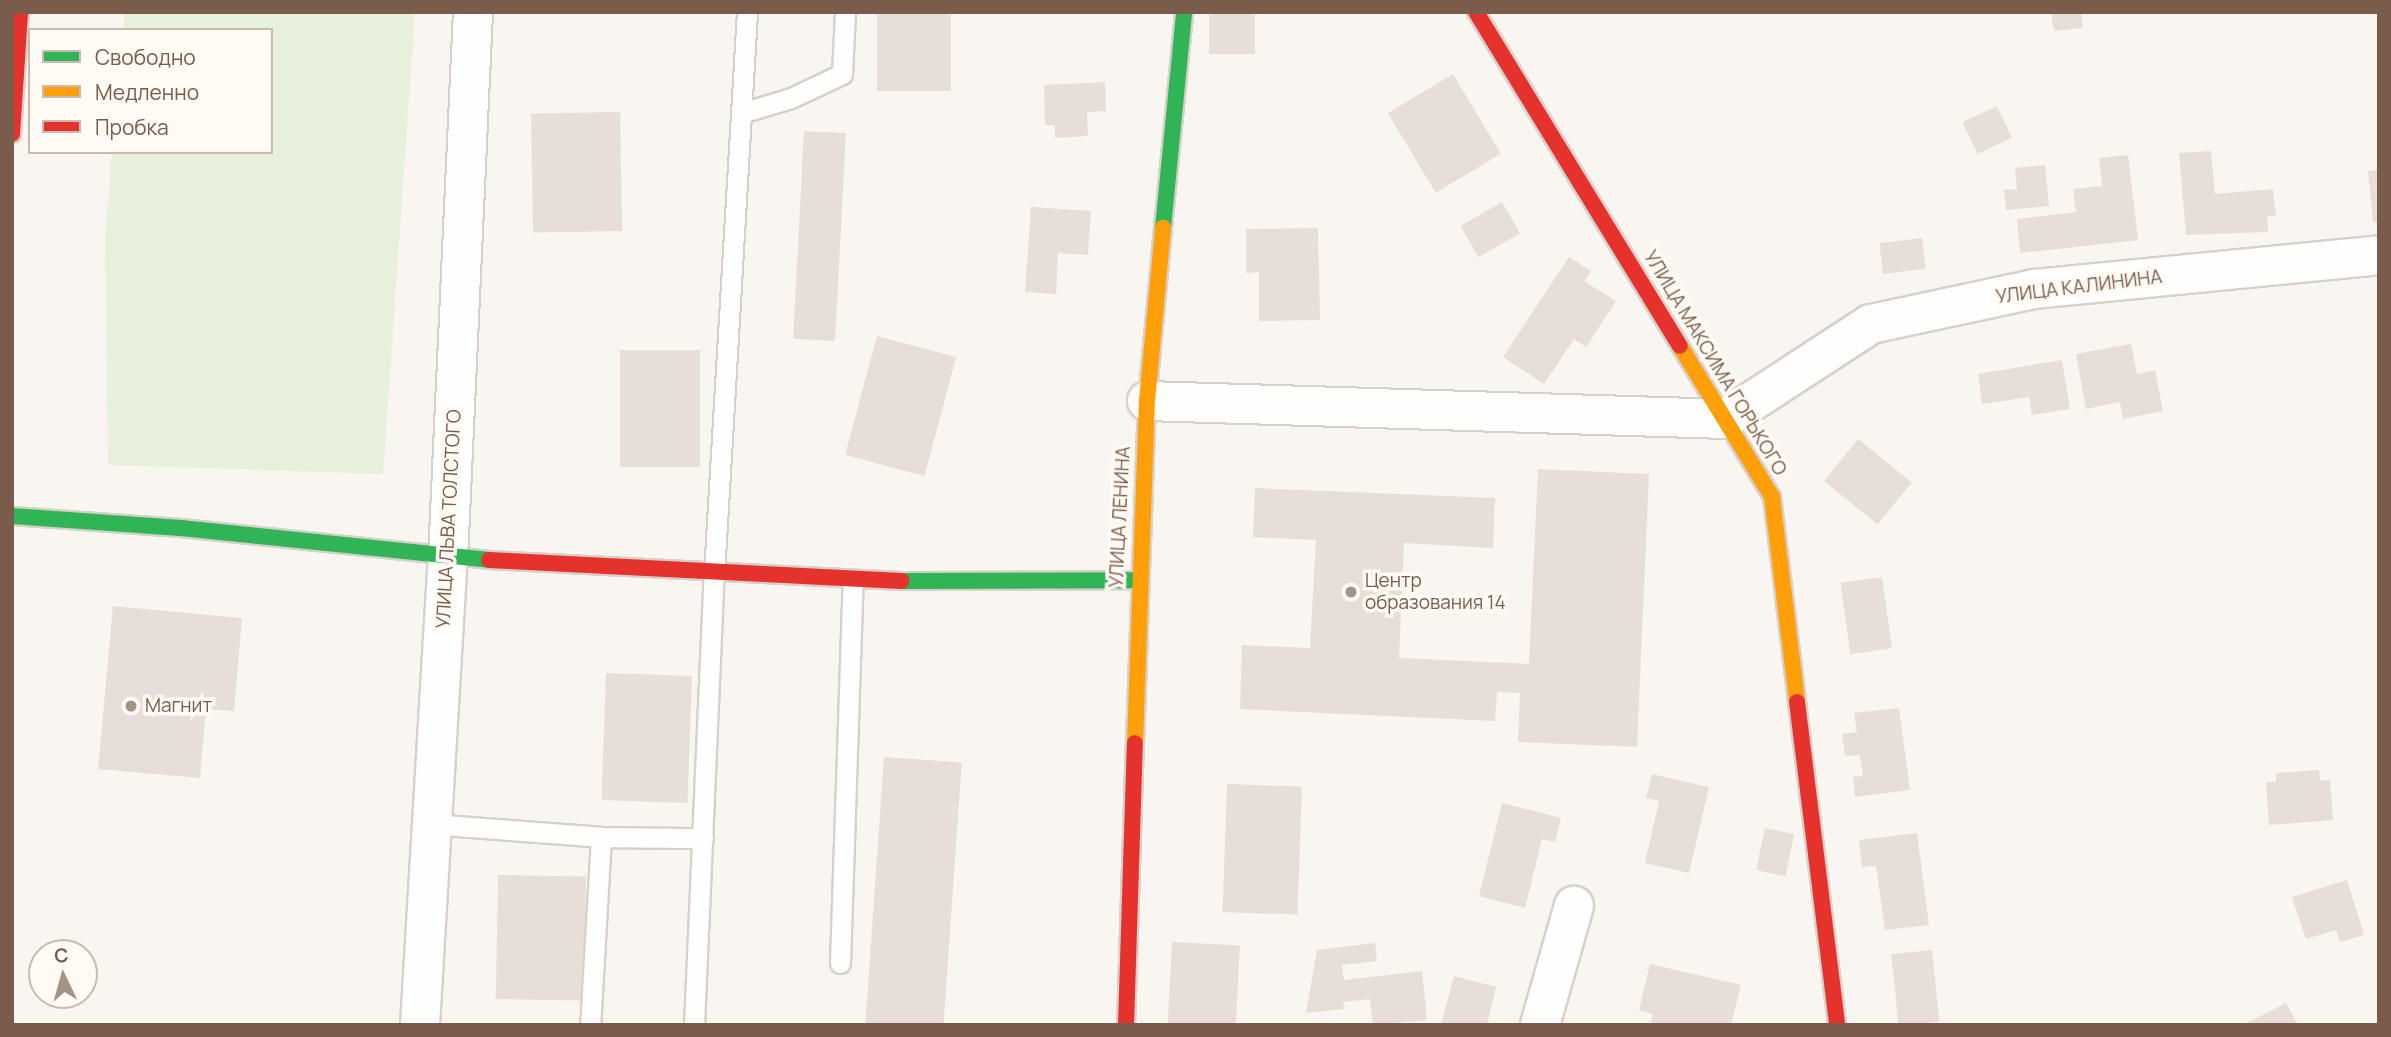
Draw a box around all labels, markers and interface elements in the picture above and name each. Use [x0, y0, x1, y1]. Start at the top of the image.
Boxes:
legend [28, 28, 273, 154]
text: Свободно [95, 43, 196, 71]
text: Медленно [95, 78, 199, 106]
text: Пробка [95, 113, 169, 141]
street label: УЛИЦА МАКСИМА ГОРЬКОГО [1639, 246, 1791, 480]
street label: УЛИЦА КАЛИНИНА [1994, 265, 2164, 309]
street label: УЛИЦА ЛЬВА ТОЛСТОГО [432, 409, 466, 629]
street label: УЛИЦА ЛЕНИНА [1105, 446, 1135, 588]
place label: Центр образования 14 [1365, 570, 1506, 614]
marker: Центр образования 14 [1343, 584, 1359, 600]
place label: Магнит [145, 695, 212, 717]
marker: Магнит [123, 698, 139, 714]
north arrow [28, 939, 98, 1009]
text: С [53, 942, 69, 969]

